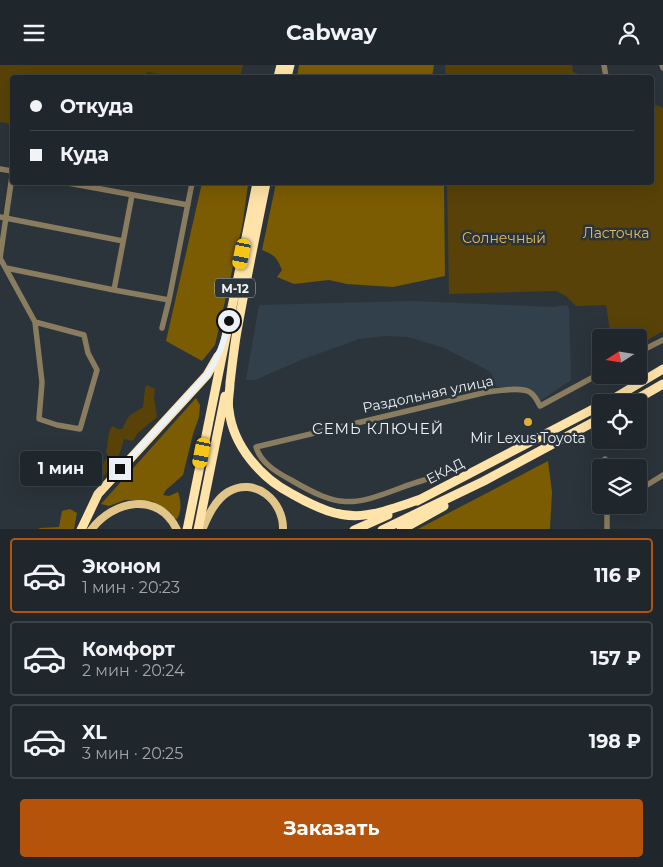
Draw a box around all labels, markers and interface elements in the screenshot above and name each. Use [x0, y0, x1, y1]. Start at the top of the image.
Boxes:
icon: menu [20, 19, 48, 47]
text: Cabway [286, 19, 377, 46]
icon: person [615, 19, 643, 47]
text: Откуда [60, 95, 134, 118]
text: Куда [60, 143, 109, 166]
park label: Ласточка [583, 224, 649, 242]
park label: Солнечный [462, 229, 546, 247]
car [231, 238, 252, 270]
road number: М-12 [215, 279, 255, 297]
route start [218, 310, 240, 332]
north arrow [592, 329, 648, 384]
map controls [592, 329, 647, 514]
street label: Раздольная улица [361, 371, 495, 417]
button: locate [592, 394, 647, 449]
marker: Mir Lexus Toyota [522, 416, 534, 428]
district label: СЕМЬ КЛЮЧЕЙ [312, 419, 444, 438]
place label: Mir Lexus Toyota [470, 429, 586, 447]
car [191, 437, 212, 469]
callout: 1 мин [20, 451, 102, 487]
street label: ЕКАД [423, 454, 467, 488]
route end [109, 458, 131, 480]
text: 1 мин [38, 459, 84, 478]
button: layers [592, 459, 647, 514]
icon: car [22, 553, 67, 598]
text: Эконом [82, 555, 161, 578]
text: 116 ₽ [594, 564, 641, 587]
text: 1 мин · 20:23 [82, 578, 180, 597]
icon: car [22, 636, 67, 681]
text: Комфорт [82, 638, 175, 661]
text: 157 ₽ [591, 647, 641, 670]
text: 2 мин · 20:24 [82, 661, 184, 680]
icon: car [22, 719, 67, 764]
text: XL [82, 721, 107, 744]
text: 198 ₽ [589, 730, 641, 753]
text: 3 мин · 20:25 [82, 744, 183, 763]
button: Заказать [20, 799, 643, 857]

